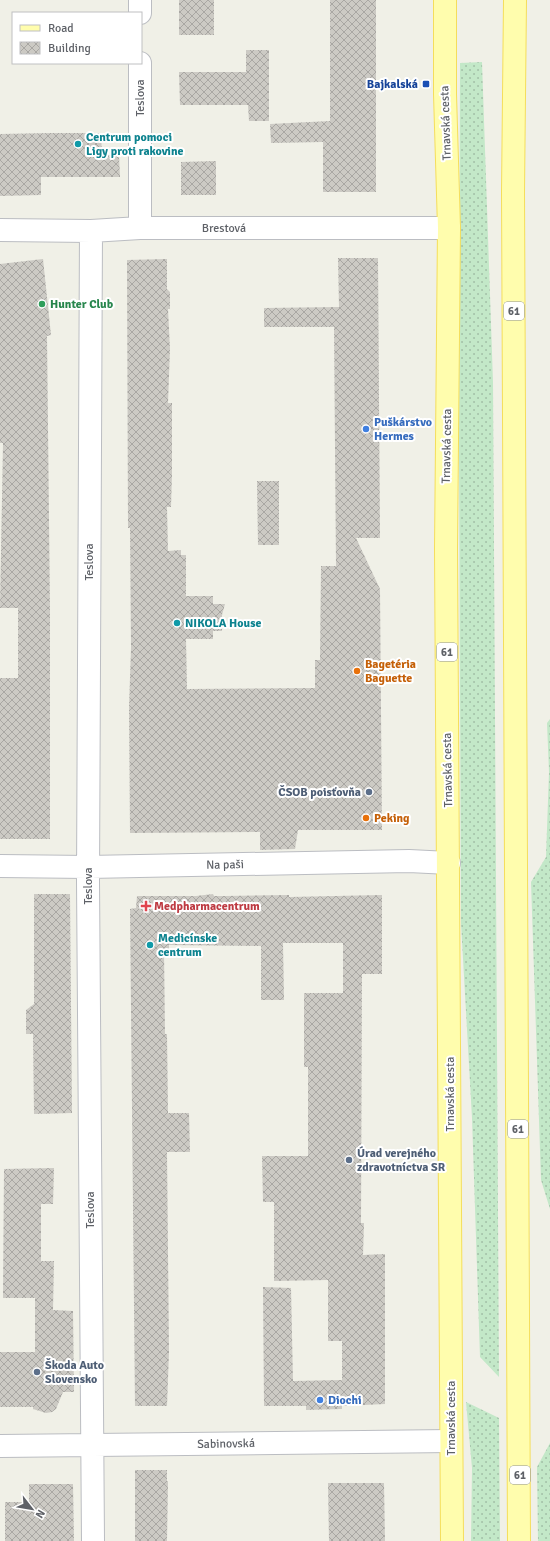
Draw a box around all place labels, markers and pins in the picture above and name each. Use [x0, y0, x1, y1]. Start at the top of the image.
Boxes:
place label: Bajkalská [367, 77, 418, 92]
marker: Bajkalská [421, 79, 431, 89]
place label: Centrum pomoci Ligy proti rakovine [86, 130, 183, 159]
marker: Centrum pomoci Ligy proti rakovine [73, 139, 83, 149]
place label: Hunter Club [50, 297, 114, 312]
marker: Hunter Club [37, 299, 47, 309]
place label: Puškárstvo Hermes [374, 415, 432, 444]
marker: Puškárstvo Hermes [361, 424, 371, 434]
place label: NIKOLA House [185, 616, 261, 631]
marker: NIKOLA House [172, 618, 182, 628]
place label: Bagetéria Baguette [365, 657, 416, 686]
marker: Bagetéria Baguette [352, 666, 362, 676]
place label: ČSOB poisťovňa [278, 784, 361, 800]
marker: ČSOB poisťovňa [364, 787, 374, 797]
place label: Peking [374, 811, 410, 826]
marker: Peking [361, 813, 371, 823]
place label: Medpharmacentrum [154, 899, 260, 914]
marker: Medpharmacentrum [141, 901, 151, 911]
place label: Medicínske centrum [158, 931, 217, 960]
marker: Medicínske centrum [145, 940, 155, 950]
place label: Úrad verejného zdravotníctva SR [357, 1146, 446, 1175]
marker: Úrad verejného zdravotníctva SR [344, 1155, 354, 1165]
place label: Škoda Auto Slovensko [45, 1357, 104, 1387]
marker: Škoda Auto Slovensko [32, 1367, 42, 1377]
place label: Diochi [328, 1393, 362, 1408]
marker: Diochi [315, 1395, 325, 1405]

